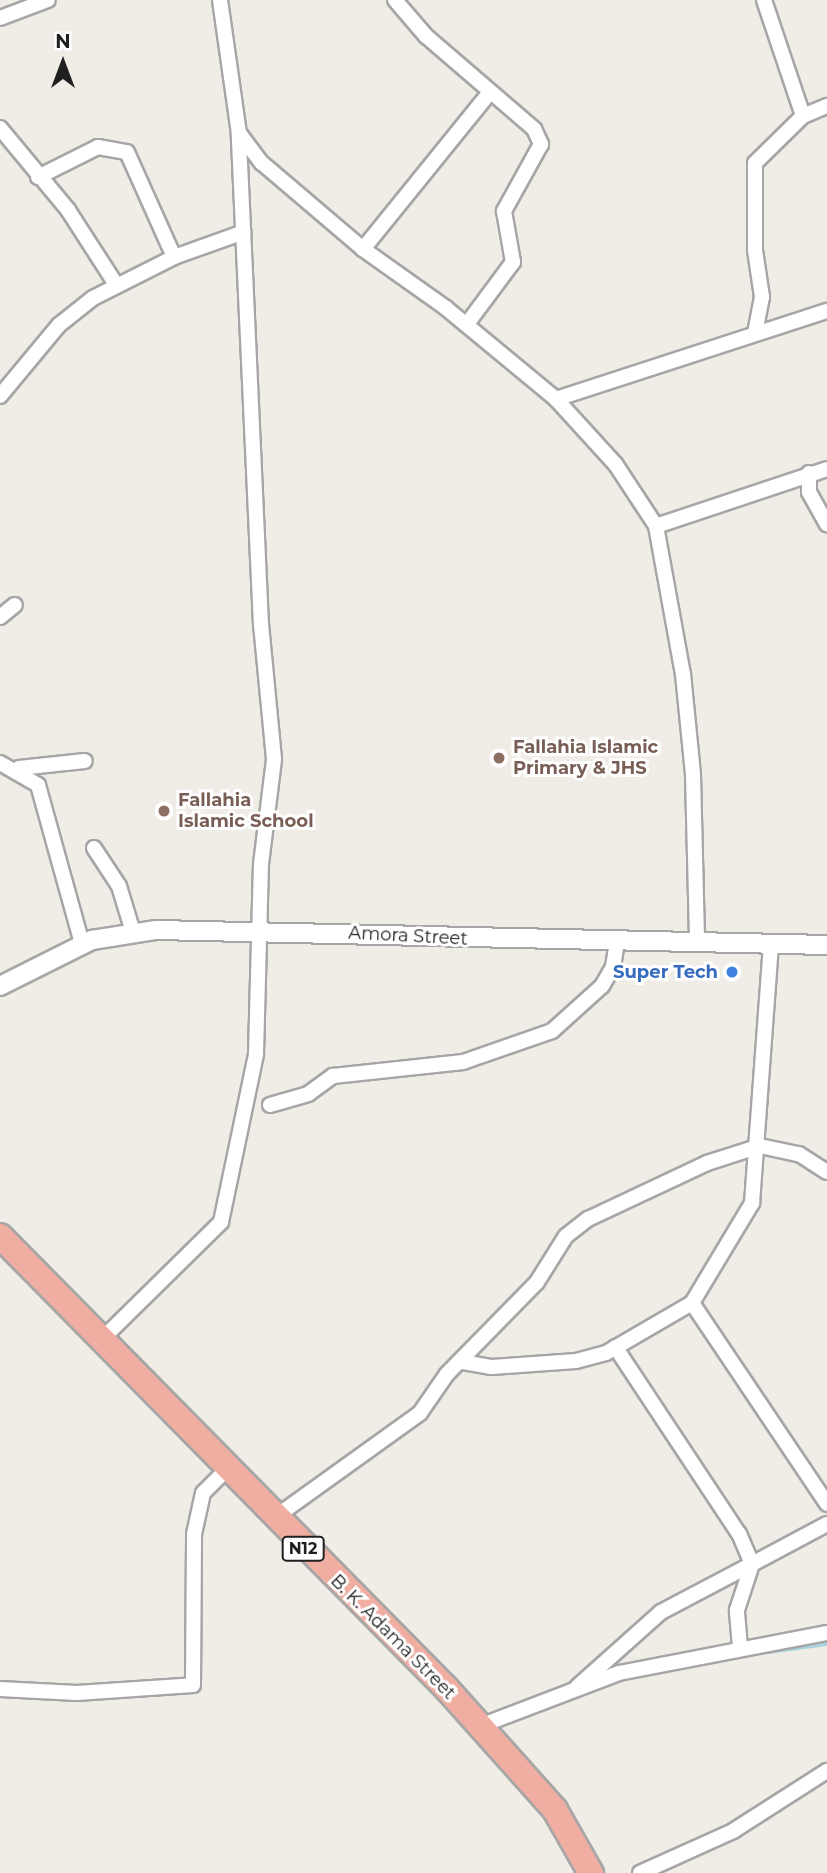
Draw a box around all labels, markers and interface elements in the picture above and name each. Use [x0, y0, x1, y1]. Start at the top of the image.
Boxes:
north arrow [28, 28, 98, 98]
text: N [55, 30, 71, 53]
place label: Fallahia Islamic Primary & JHS [513, 737, 658, 780]
marker: Fallahia Islamic Primary & JHS [491, 750, 507, 766]
place label: Fallahia Islamic School [178, 790, 314, 832]
marker: Fallahia Islamic School [156, 803, 172, 819]
street label: Amora Street [348, 922, 468, 950]
place label: Super Tech [613, 961, 718, 983]
marker: Super Tech [724, 964, 740, 980]
road number: N12 [280, 1536, 326, 1562]
street label: B. K. Adama Street [326, 1570, 460, 1704]

